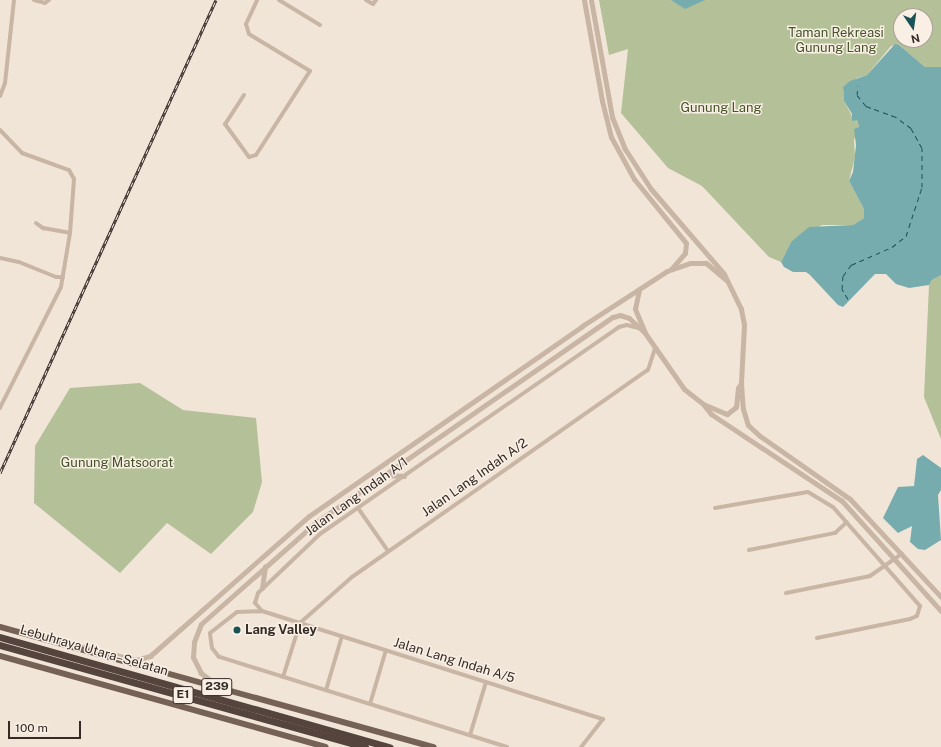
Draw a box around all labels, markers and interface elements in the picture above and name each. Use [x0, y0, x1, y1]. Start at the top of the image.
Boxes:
north arrow [893, 8, 933, 48]
park label: Taman Rekreasi Gunung Lang [788, 26, 884, 57]
text: N [910, 32, 921, 46]
park label: Gunung Lang [680, 100, 762, 116]
street label: Jalan Lang Indah A/2 [419, 436, 531, 520]
park label: Gunung Matsoorat [61, 455, 173, 471]
street label: Jalan Lang Indah A/1 [303, 455, 411, 539]
street label: Lebuhraya Utara–Selatan [18, 622, 170, 680]
place label: Lang Valley [245, 622, 317, 638]
marker: Lang Valley [232, 625, 242, 635]
street label: Jalan Lang Indah A/5 [391, 635, 517, 687]
road number: 239 [201, 677, 233, 697]
road number: E1 [172, 685, 194, 705]
scale bar [10, 713, 83, 739]
text: 100 m [15, 721, 48, 735]

